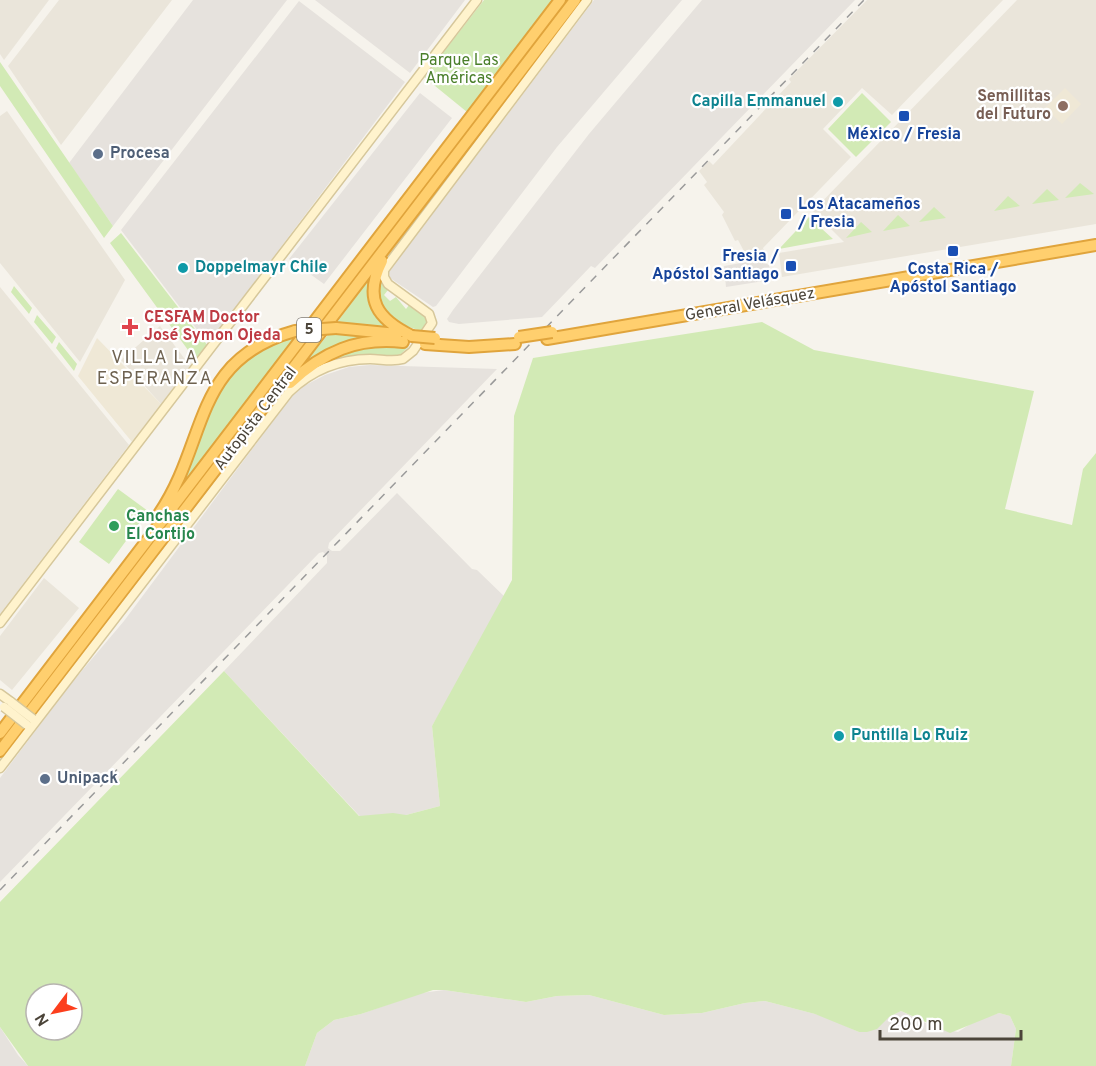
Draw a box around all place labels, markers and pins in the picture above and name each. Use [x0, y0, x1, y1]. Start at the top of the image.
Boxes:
place label: Semillitas del Futuro [976, 87, 1051, 125]
place label: Capilla Emmanuel [691, 92, 826, 112]
marker: Capilla Emmanuel [831, 95, 845, 109]
marker: Semillitas del Futuro [1056, 99, 1070, 113]
marker: México / Fresia [897, 109, 911, 123]
place label: México / Fresia [847, 125, 961, 145]
place label: Procesa [110, 144, 170, 164]
marker: Procesa [91, 147, 105, 161]
place label: Los Atacameños / Fresia [797, 195, 921, 233]
marker: Los Atacameños / Fresia [779, 207, 793, 221]
marker: Costa Rica / Apóstol Santiago [946, 244, 960, 258]
place label: Fresia / Apóstol Santiago [652, 247, 780, 285]
place label: Doppelmayr Chile [195, 258, 328, 278]
marker: Fresia / Apóstol Santiago [784, 259, 798, 273]
place label: Costa Rica / Apóstol Santiago [889, 260, 1017, 298]
marker: Doppelmayr Chile [176, 261, 190, 275]
place label: CESFAM Doctor José Symon Ojeda [144, 308, 281, 346]
marker: CESFAM Doctor José Symon Ojeda [121, 318, 139, 336]
place label: Canchas El Cortijo [126, 507, 195, 545]
marker: Canchas El Cortijo [107, 519, 121, 533]
place label: Puntilla Lo Ruiz [851, 726, 968, 746]
marker: Puntilla Lo Ruiz [832, 729, 846, 743]
place label: Unipack [57, 769, 118, 789]
marker: Unipack [38, 772, 52, 786]

